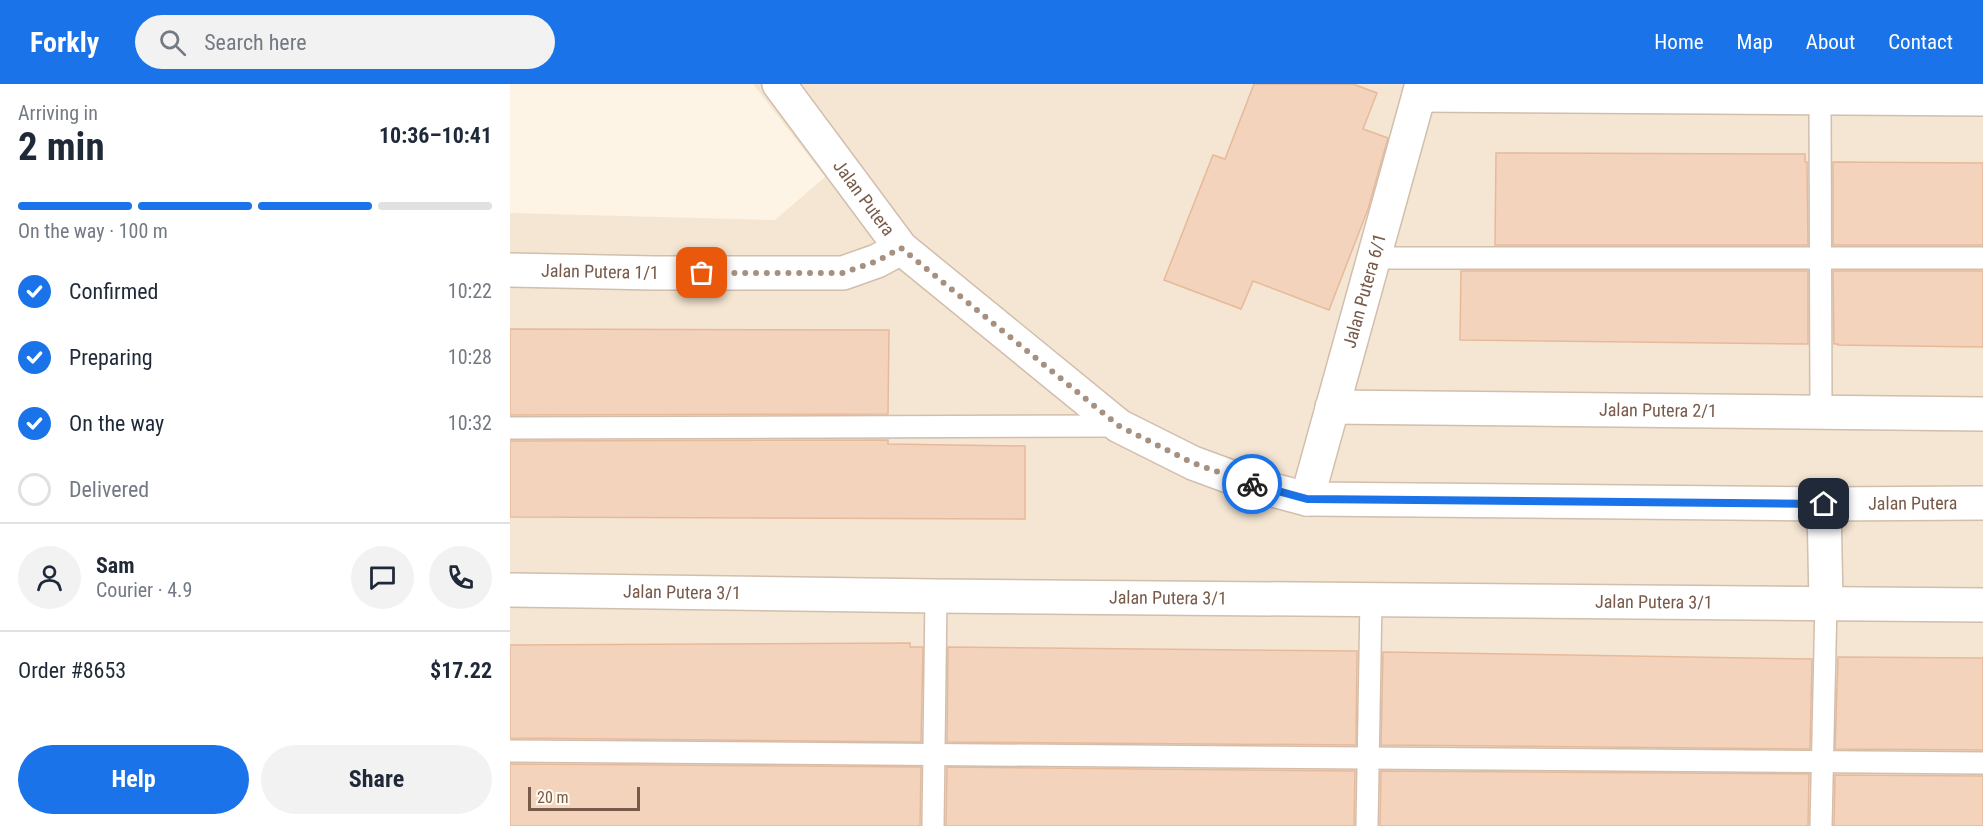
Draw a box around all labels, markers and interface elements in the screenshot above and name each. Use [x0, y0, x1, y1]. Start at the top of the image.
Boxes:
search box [135, 15, 555, 69]
text: Forkly [30, 26, 99, 59]
icon: search [156, 26, 189, 59]
text: Search here [204, 30, 307, 55]
text: Home [1654, 30, 1704, 54]
text: Map [1737, 30, 1773, 54]
text: About [1806, 30, 1855, 54]
text: Contact [1888, 30, 1953, 54]
text: Arriving in [18, 101, 98, 125]
text: 10:36–10:41 [379, 123, 492, 148]
text: 2 min [18, 124, 105, 170]
street label: Jalan Putera [829, 156, 899, 240]
text: On the way · 100 m [18, 219, 168, 243]
street label: Jalan Putera 6/1 [1338, 231, 1390, 350]
pin [676, 247, 727, 298]
icon: bag [685, 256, 718, 289]
street label: Jalan Putera 1/1 [541, 260, 659, 283]
icon: check [18, 275, 51, 308]
text: Confirmed [69, 279, 158, 304]
text: 10:22 [448, 279, 492, 303]
icon: check [18, 341, 51, 374]
text: Preparing [69, 345, 153, 370]
text: 10:28 [448, 345, 492, 369]
street label: Jalan Putera 2/1 [1599, 399, 1717, 421]
icon: check [18, 407, 51, 440]
text: On the way [69, 411, 164, 436]
text: 10:32 [448, 411, 492, 435]
courier [1222, 454, 1282, 514]
icon: bike [1236, 468, 1269, 501]
text: Delivered [69, 477, 149, 502]
pin [1798, 478, 1849, 529]
icon: home [1807, 487, 1840, 520]
street label: Jalan Putera [1868, 492, 1957, 514]
button: person [18, 546, 81, 609]
button: chat [351, 546, 414, 609]
button: phone [429, 546, 492, 609]
text: Sam [96, 553, 135, 578]
text: Courier · 4.9 [96, 578, 192, 602]
street label: Jalan Putera 3/1 [623, 581, 741, 603]
street label: Jalan Putera 3/1 [1109, 586, 1227, 608]
street label: Jalan Putera 3/1 [1595, 591, 1713, 613]
text: Order #8653 [18, 658, 126, 683]
text: $17.22 [430, 658, 492, 683]
button: Help [18, 745, 249, 814]
button: Share [261, 745, 492, 814]
scale bar [528, 784, 640, 812]
text: 20 m [537, 788, 569, 807]

